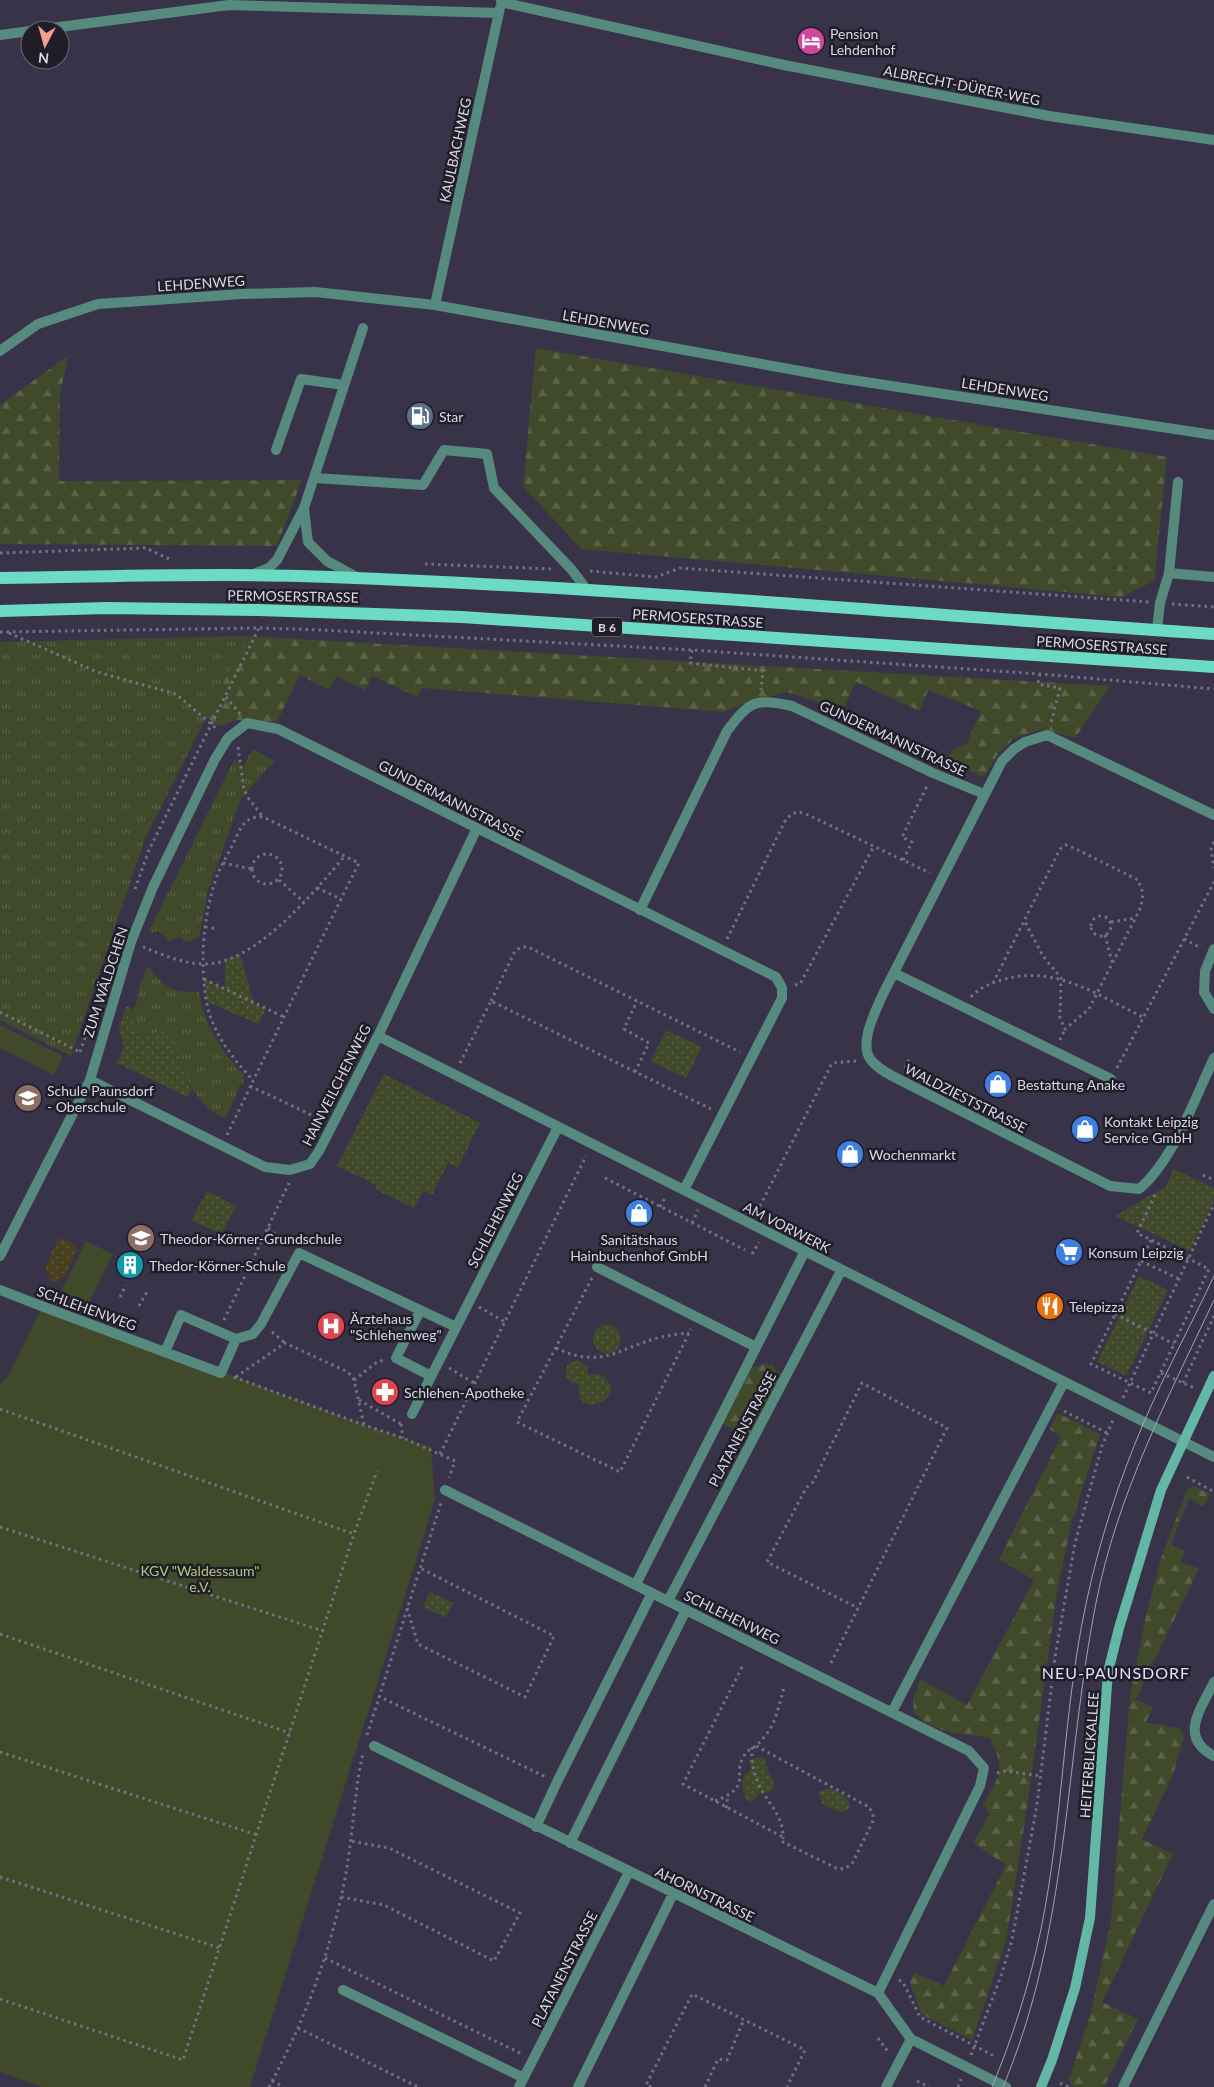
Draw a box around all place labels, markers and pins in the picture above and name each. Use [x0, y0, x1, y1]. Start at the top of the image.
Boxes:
place label: Pension Lehdenhof [830, 25, 896, 58]
hotel icon: Pension Lehdenhof [796, 26, 826, 56]
fuel station icon: Star [405, 401, 435, 431]
place label: Star [439, 408, 463, 425]
shop icon: Bestattung Anake [983, 1069, 1013, 1099]
place label: Bestattung Anake [1017, 1076, 1125, 1093]
place label: Schule Paunsdorf - Oberschule [47, 1082, 154, 1115]
school or university icon: Schule Paunsdorf - Oberschule [13, 1083, 43, 1113]
place label: Kontakt Leipzig Service GmbH [1104, 1113, 1198, 1146]
shop icon: Kontakt Leipzig Service GmbH [1070, 1114, 1100, 1144]
shop icon: Wochenmarkt [835, 1139, 865, 1169]
place label: Wochenmarkt [869, 1146, 956, 1163]
shop icon: Sanitätshaus Hainbuchenhof GmbH [624, 1198, 654, 1228]
school or university icon: Theodor-Körner-Grundschule [126, 1223, 156, 1253]
place label: Theodor-Körner-Grundschule [160, 1230, 342, 1247]
place label: Sanitätshaus Hainbuchenhof GmbH [570, 1231, 708, 1264]
supermarket icon: Konsum Leipzig [1054, 1237, 1084, 1267]
place label: Konsum Leipzig [1088, 1244, 1184, 1261]
building icon: Thedor-Körner-Schule [115, 1250, 145, 1280]
place label: Thedor-Körner-Schule [149, 1257, 286, 1274]
restaurant icon: Telepizza [1035, 1291, 1065, 1321]
place label: Telepizza [1069, 1298, 1125, 1315]
place label: Ärztehaus "Schlehenweg" [350, 1310, 442, 1343]
hospital icon: Ärztehaus "Schlehenweg" [316, 1311, 346, 1341]
pharmacy icon: Schlehen-Apotheke [370, 1377, 400, 1407]
place label: Schlehen-Apotheke [404, 1384, 524, 1401]

